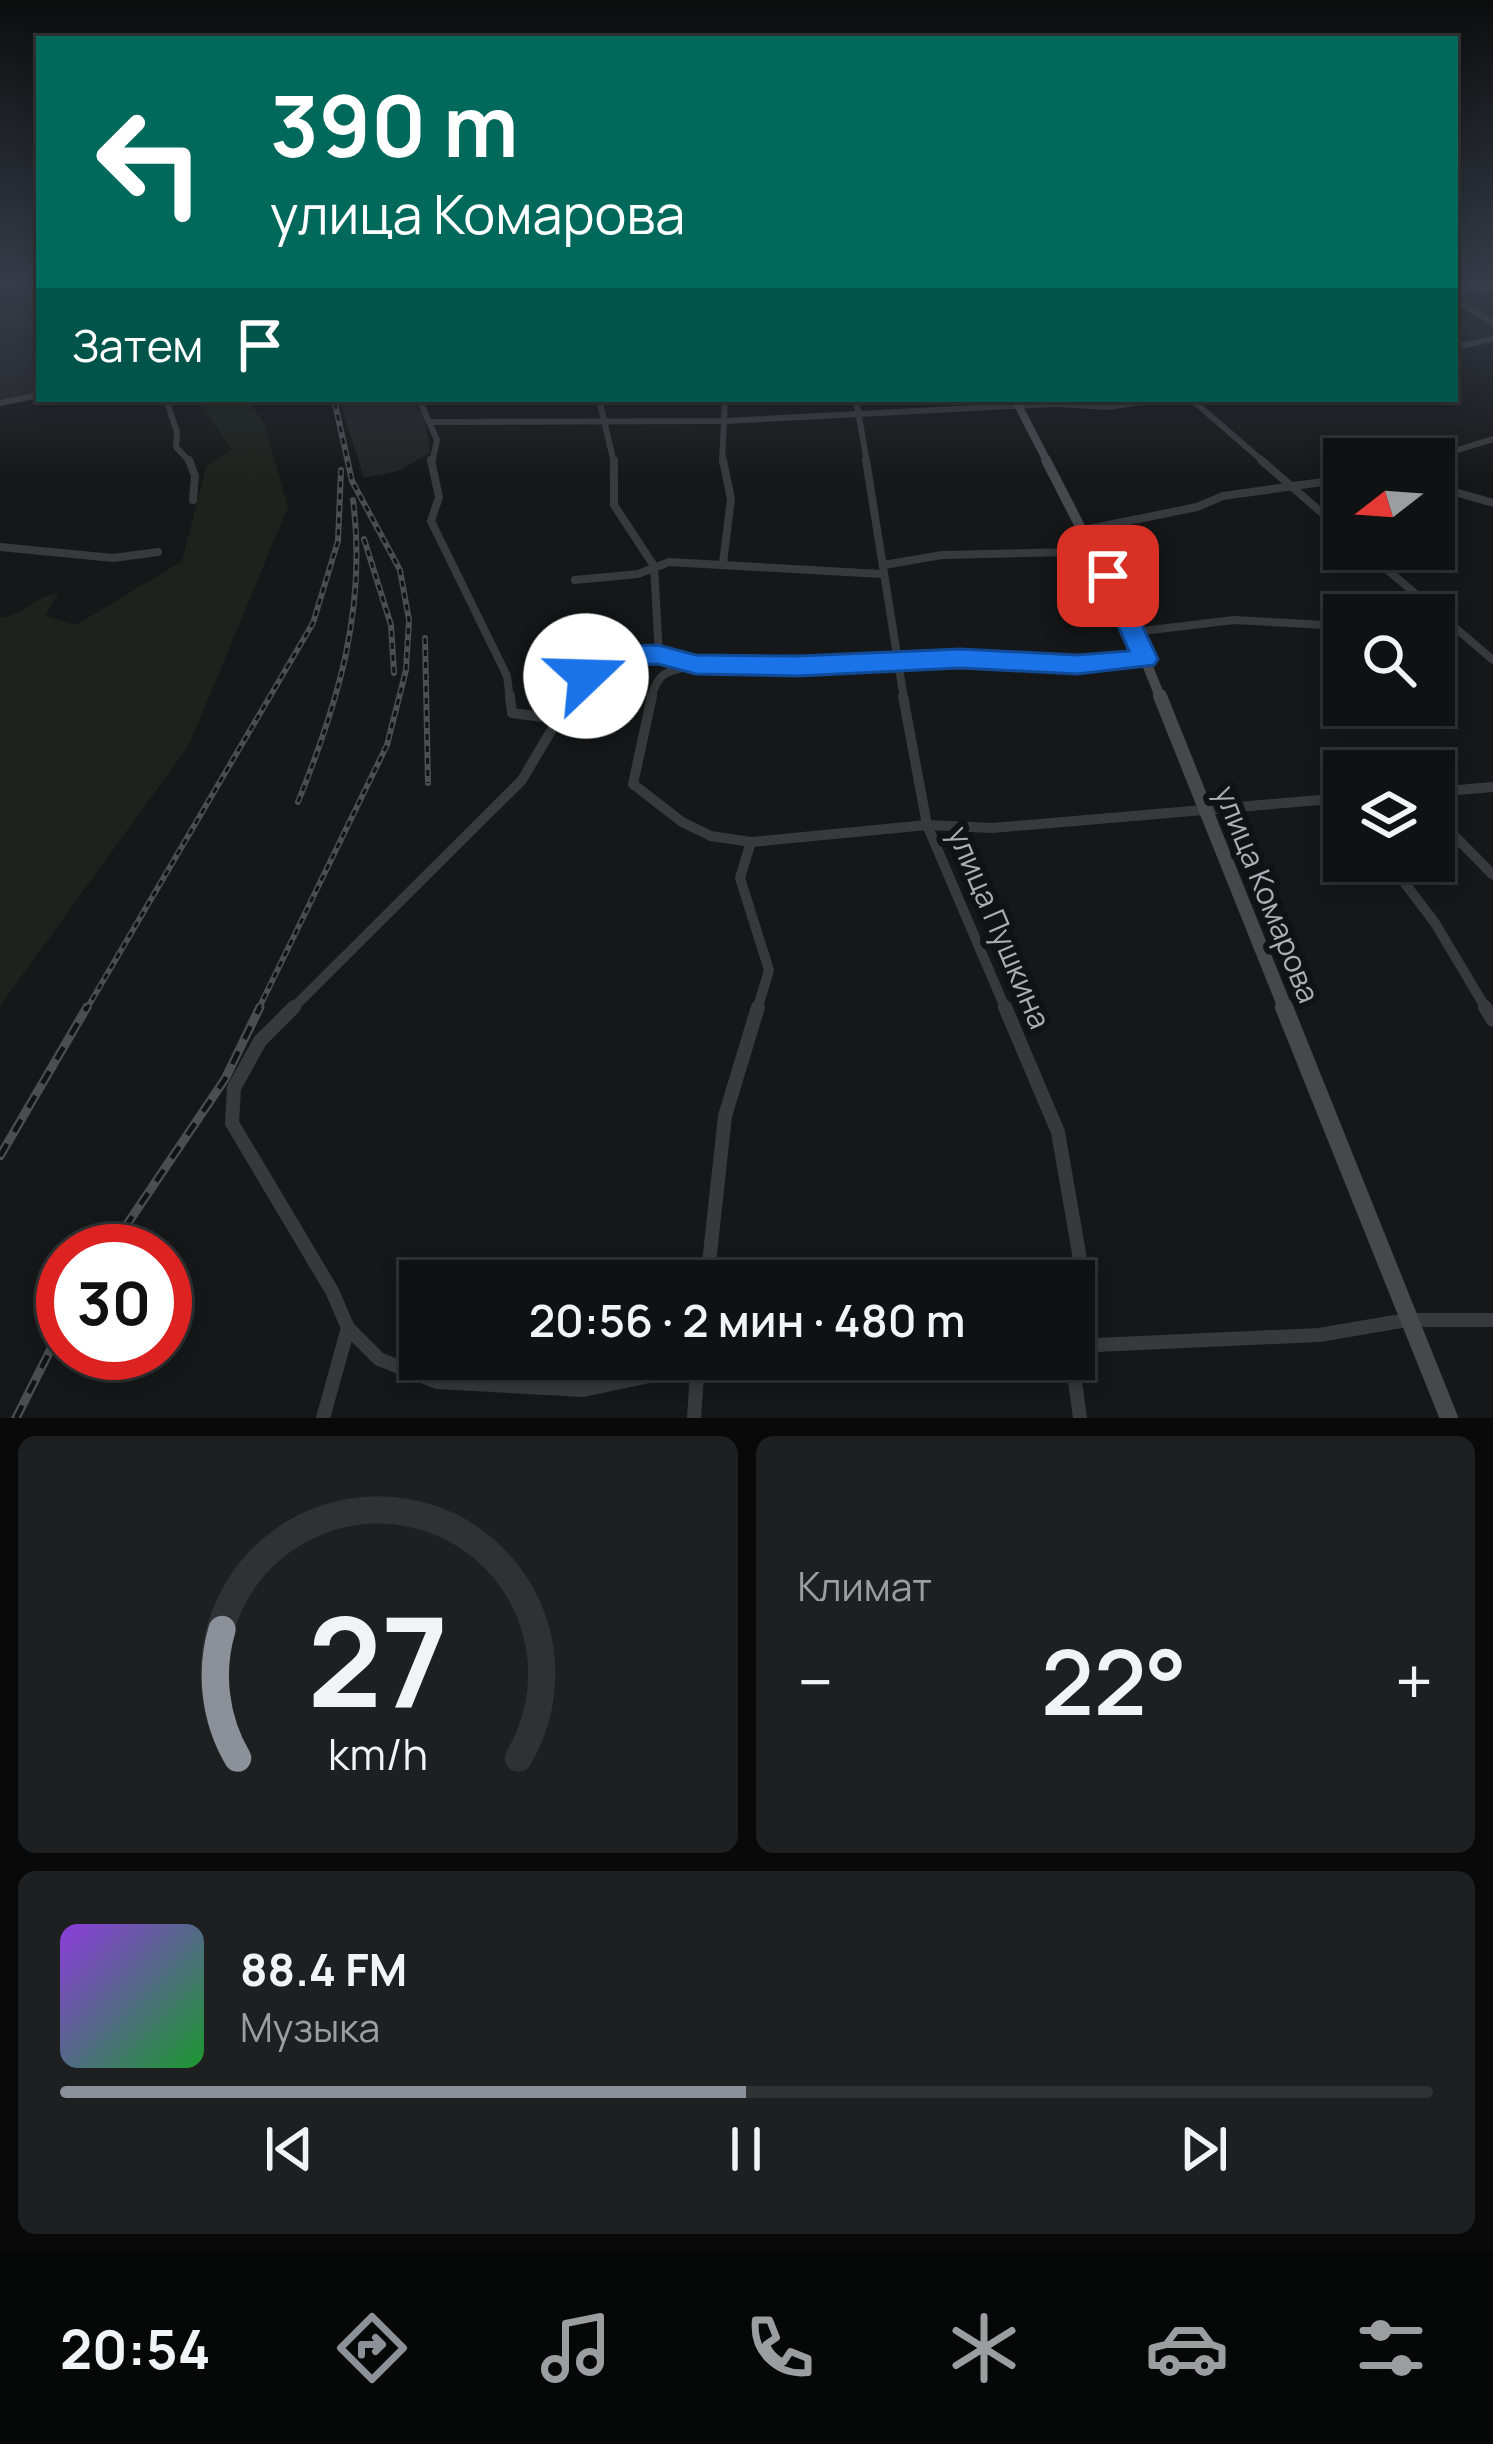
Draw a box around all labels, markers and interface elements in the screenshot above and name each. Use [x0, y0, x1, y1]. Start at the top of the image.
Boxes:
text: 390 m [270, 67, 519, 182]
icon: left [72, 84, 228, 240]
text: улица Комарова [270, 176, 685, 250]
icon: arrive [227, 312, 293, 378]
text: Затем [72, 314, 203, 376]
north arrow [1323, 438, 1455, 570]
map controls [1323, 438, 1455, 882]
pin [1057, 525, 1159, 627]
icon: arrive [1075, 543, 1141, 609]
button: search [1323, 594, 1455, 726]
position arrow [523, 613, 649, 739]
button: layers [1323, 750, 1455, 882]
street label: улица Комарова [1206, 779, 1330, 1009]
street label: улица Пушкина [939, 819, 1061, 1035]
speed limit sign: 30 [36, 1224, 192, 1380]
text: 20:56 · 2 мин · 480 m [529, 1289, 965, 1351]
text: Климат [798, 1559, 932, 1613]
text: 27 [307, 1574, 448, 1744]
text: 22° [1041, 1619, 1187, 1742]
text: − [798, 1636, 833, 1726]
text: + [1395, 1636, 1433, 1726]
text: km/h [328, 1723, 428, 1782]
text: 88.4 FM [240, 1938, 407, 2000]
text: Музыка [240, 2000, 380, 2054]
icon: previous [256, 2116, 322, 2182]
icon: pause [713, 2116, 779, 2182]
icon: next [1171, 2116, 1237, 2182]
icon: directions [330, 2306, 414, 2390]
icon: music [534, 2306, 618, 2390]
icon: phone [738, 2306, 822, 2390]
icon: climate [942, 2306, 1026, 2390]
icon: car [1145, 2306, 1229, 2390]
icon: filters [1349, 2306, 1433, 2390]
text: 20:54 [60, 2311, 211, 2385]

